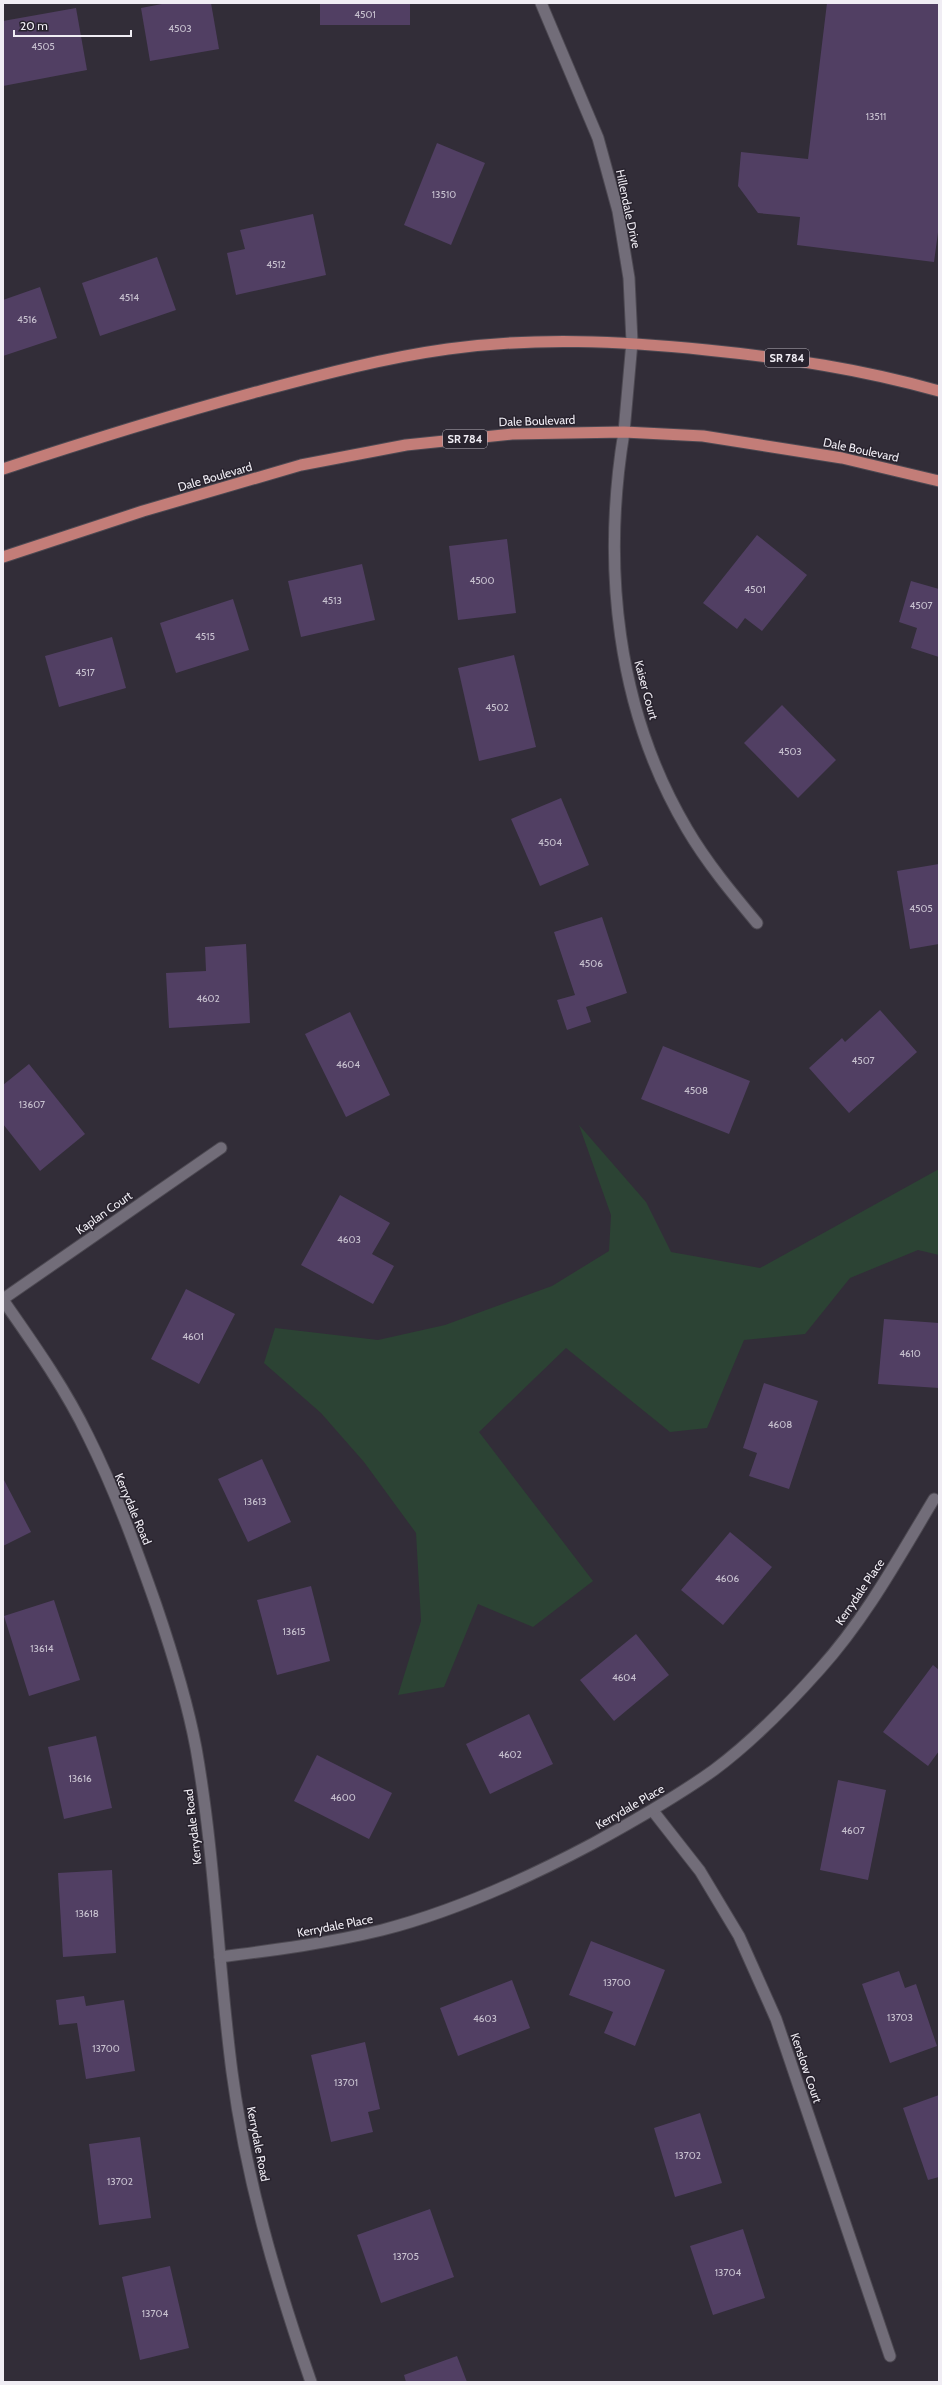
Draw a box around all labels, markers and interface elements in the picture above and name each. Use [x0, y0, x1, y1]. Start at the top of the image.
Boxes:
house number: 4501 [354, 8, 376, 21]
scale bar [14, 12, 131, 38]
text: 20 m [20, 18, 48, 33]
house number: 4503 [168, 22, 192, 35]
house number: 4505 [31, 40, 55, 53]
house number: 13511 [866, 110, 886, 123]
street label: Hillendale Drive [613, 168, 644, 250]
house number: 13510 [432, 188, 456, 201]
house number: 4512 [266, 258, 286, 271]
house number: 4514 [119, 291, 139, 304]
house number: 4516 [17, 313, 37, 326]
road number: SR 784 [765, 349, 809, 367]
street label: Dale Boulevard [498, 412, 576, 429]
road number: SR 784 [443, 430, 487, 448]
street label: Dale Boulevard [822, 434, 900, 465]
street label: Dale Boulevard [176, 459, 254, 494]
house number: 4500 [469, 574, 495, 587]
house number: 4501 [744, 583, 766, 596]
house number: 4513 [322, 594, 342, 607]
house number: 4507 [909, 599, 933, 612]
house number: 4515 [195, 630, 215, 643]
street label: Kaiser Court [631, 659, 662, 721]
house number: 4517 [75, 666, 95, 679]
house number: 4502 [485, 701, 509, 714]
house number: 4503 [778, 745, 802, 758]
house number: 4504 [538, 836, 562, 849]
house number: 4505 [909, 902, 933, 915]
house number: 4506 [579, 957, 603, 970]
house number: 4602 [196, 992, 220, 1005]
house number: 4507 [851, 1054, 875, 1067]
house number: 4604 [336, 1058, 360, 1071]
house number: 4508 [684, 1084, 708, 1097]
house number: 13607 [19, 1098, 45, 1111]
street label: Kaplan Court [73, 1188, 135, 1237]
house number: 4603 [337, 1233, 361, 1246]
house number: 4601 [182, 1330, 204, 1343]
house number: 4610 [899, 1347, 921, 1360]
house number: 4608 [768, 1418, 792, 1431]
street label: Kerrydale Road [112, 1471, 155, 1547]
house number: 13613 [244, 1495, 266, 1508]
street label: Kerrydale Place [832, 1556, 887, 1628]
house number: 4606 [715, 1572, 739, 1585]
house number: 13615 [283, 1625, 305, 1638]
house number: 13614 [30, 1642, 54, 1655]
house number: 4604 [612, 1671, 636, 1684]
house number: 4602 [498, 1748, 522, 1761]
house number: 13616 [68, 1772, 92, 1785]
street label: Kerrydale Place [593, 1781, 667, 1832]
street label: Kerrydale Road [180, 1788, 205, 1866]
house number: 4600 [330, 1791, 356, 1804]
house number: 4607 [841, 1824, 865, 1837]
house number: 13618 [75, 1907, 99, 1920]
street label: Kerrydale Place [296, 1911, 374, 1940]
house number: 13700 [603, 1976, 631, 1989]
house number: 13703 [887, 2011, 913, 2024]
house number: 4603 [473, 2012, 497, 2025]
street label: Kenslow Court [788, 2031, 825, 2105]
house number: 13700 [92, 2042, 120, 2055]
house number: 13701 [334, 2076, 358, 2089]
street label: Kerrydale Road [244, 2105, 273, 2183]
house number: 13702 [675, 2149, 701, 2162]
house number: 13702 [107, 2175, 133, 2188]
house number: 13705 [393, 2250, 419, 2263]
house number: 13704 [715, 2266, 741, 2279]
house number: 13704 [142, 2307, 168, 2320]

